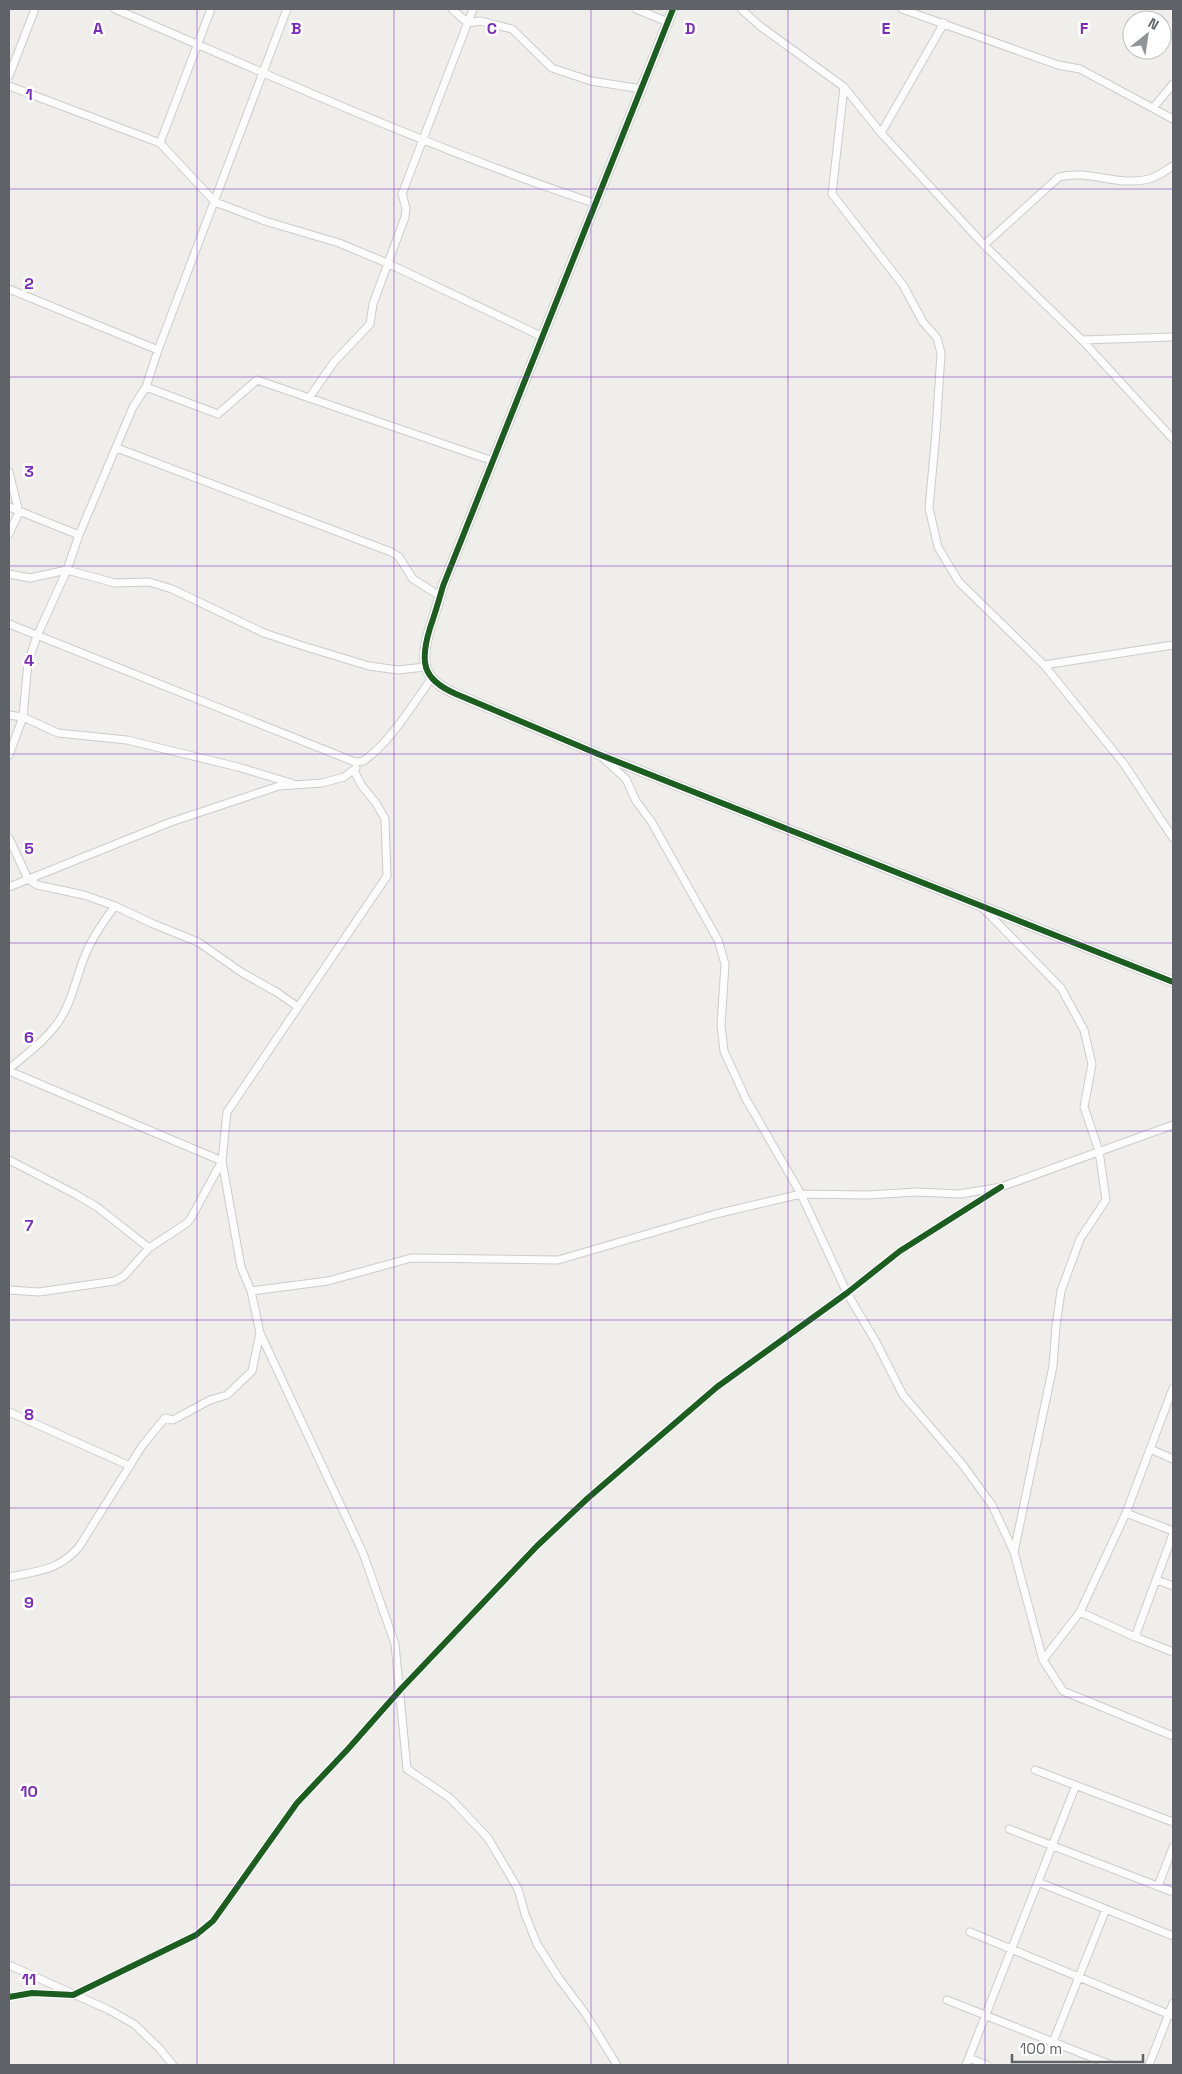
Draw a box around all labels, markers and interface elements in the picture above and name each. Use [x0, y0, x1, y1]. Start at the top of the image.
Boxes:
north arrow [1122, 10, 1172, 60]
text: N [1145, 14, 1162, 34]
text: A [93, 18, 103, 39]
text: B [291, 18, 301, 39]
text: C [487, 18, 497, 39]
text: D [685, 18, 695, 39]
text: E [882, 18, 891, 39]
text: F [1080, 18, 1089, 39]
text: 1 [25, 84, 33, 105]
text: 2 [24, 273, 34, 294]
text: 3 [24, 461, 34, 482]
text: 4 [24, 650, 34, 671]
text: 5 [24, 838, 34, 859]
text: 6 [24, 1027, 34, 1048]
text: 7 [25, 1215, 34, 1236]
text: 8 [24, 1404, 34, 1425]
text: 9 [24, 1592, 34, 1613]
text: 10 [20, 1781, 38, 1802]
text: 11 [22, 1969, 36, 1990]
scale bar [1012, 2032, 1143, 2064]
text: 100 m [1020, 2039, 1062, 2058]

